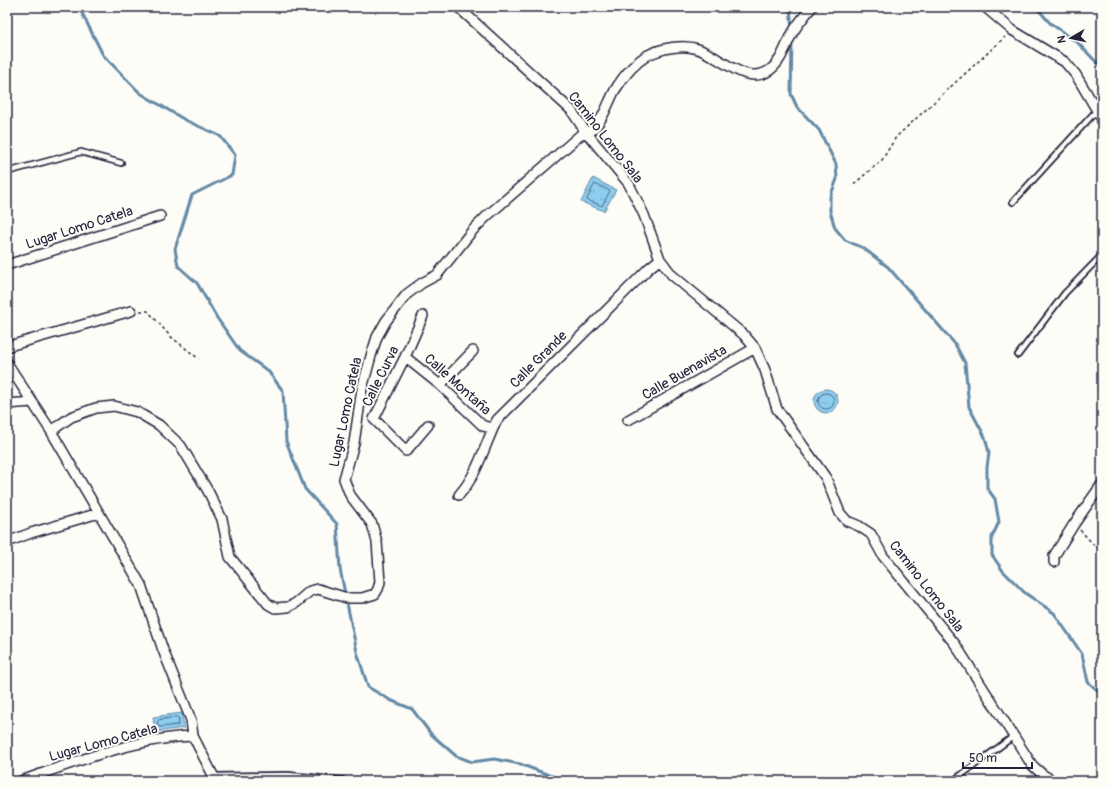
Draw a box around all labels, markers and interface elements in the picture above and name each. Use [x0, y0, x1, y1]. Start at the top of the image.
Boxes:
north arrow [1051, 18, 1091, 58]
text: N [1055, 34, 1069, 44]
street label: Camino Lomo Sala [565, 88, 647, 186]
street label: Lugar Lomo Catela [23, 202, 135, 253]
street label: Calle Grande [506, 327, 571, 392]
street label: Calle Buenavista [639, 341, 730, 404]
street label: Calle Curva [359, 343, 402, 409]
street label: Calle Montaña [421, 350, 494, 419]
street label: Lugar Lomo Catela [326, 356, 365, 468]
street label: Camino Lomo Sala [886, 537, 968, 635]
street label: Lugar Lomo Catela [47, 720, 159, 765]
scale bar [963, 744, 1032, 770]
text: 50 m [969, 751, 997, 766]

